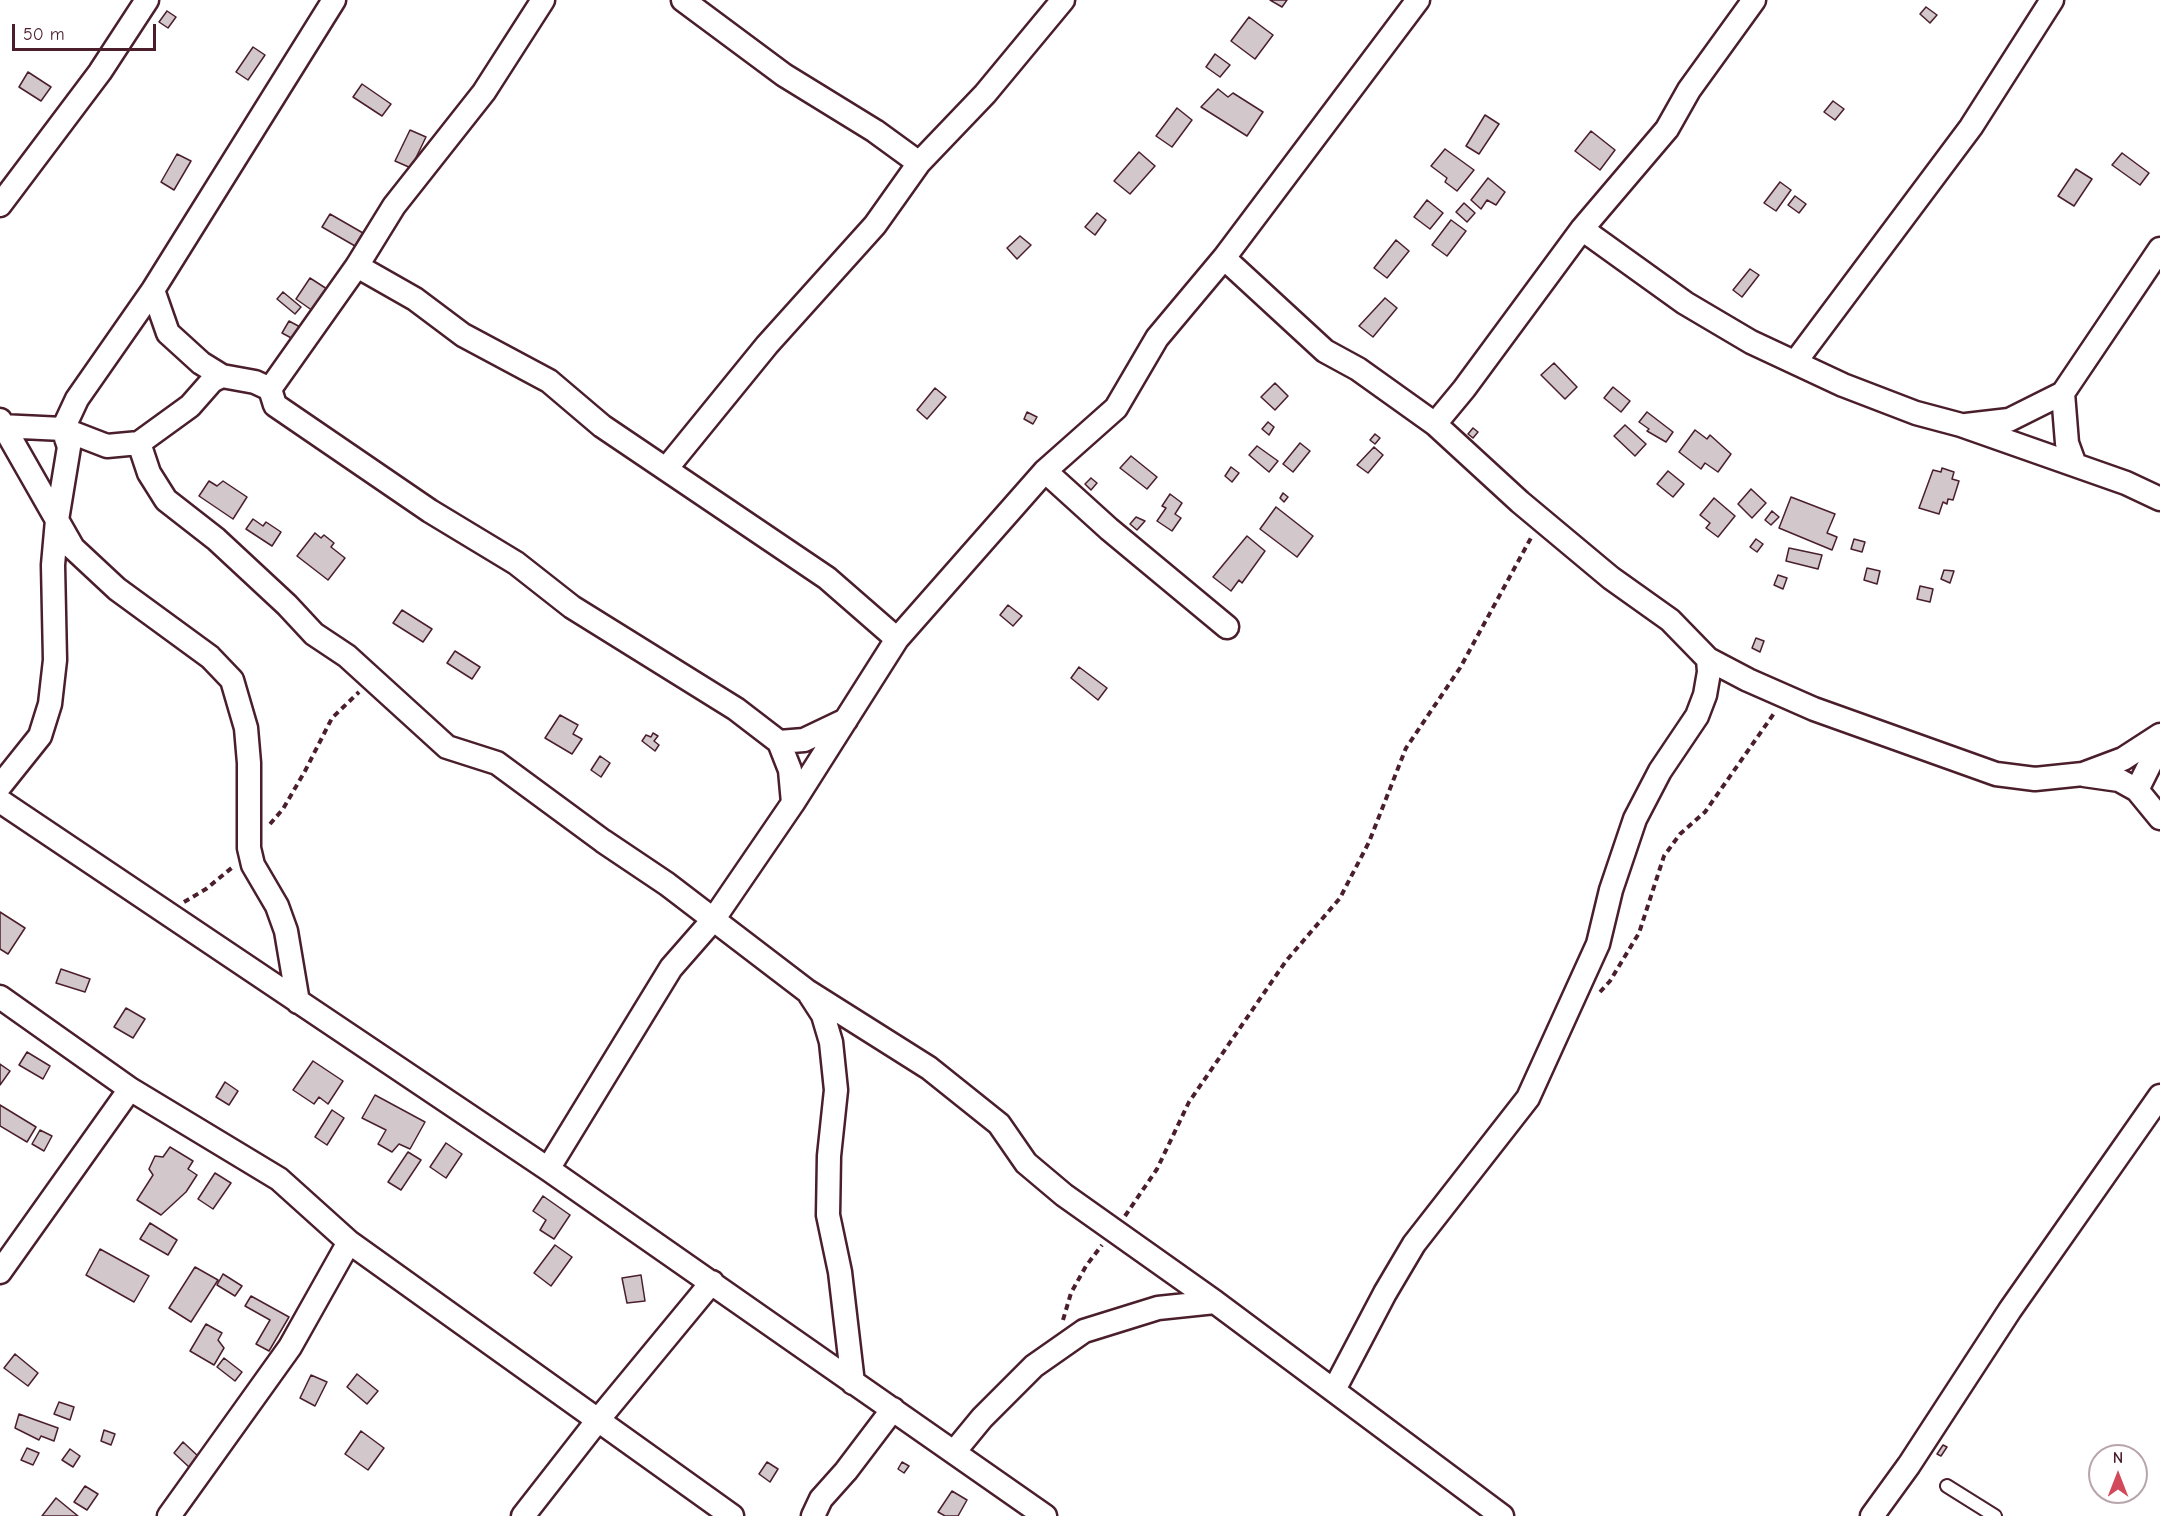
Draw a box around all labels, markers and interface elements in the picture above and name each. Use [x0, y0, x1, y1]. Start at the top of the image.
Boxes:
scale bar [15, 12, 159, 50]
text: 50 m [23, 24, 65, 45]
north arrow [2088, 1444, 2148, 1504]
text: N [2113, 1449, 2123, 1467]

